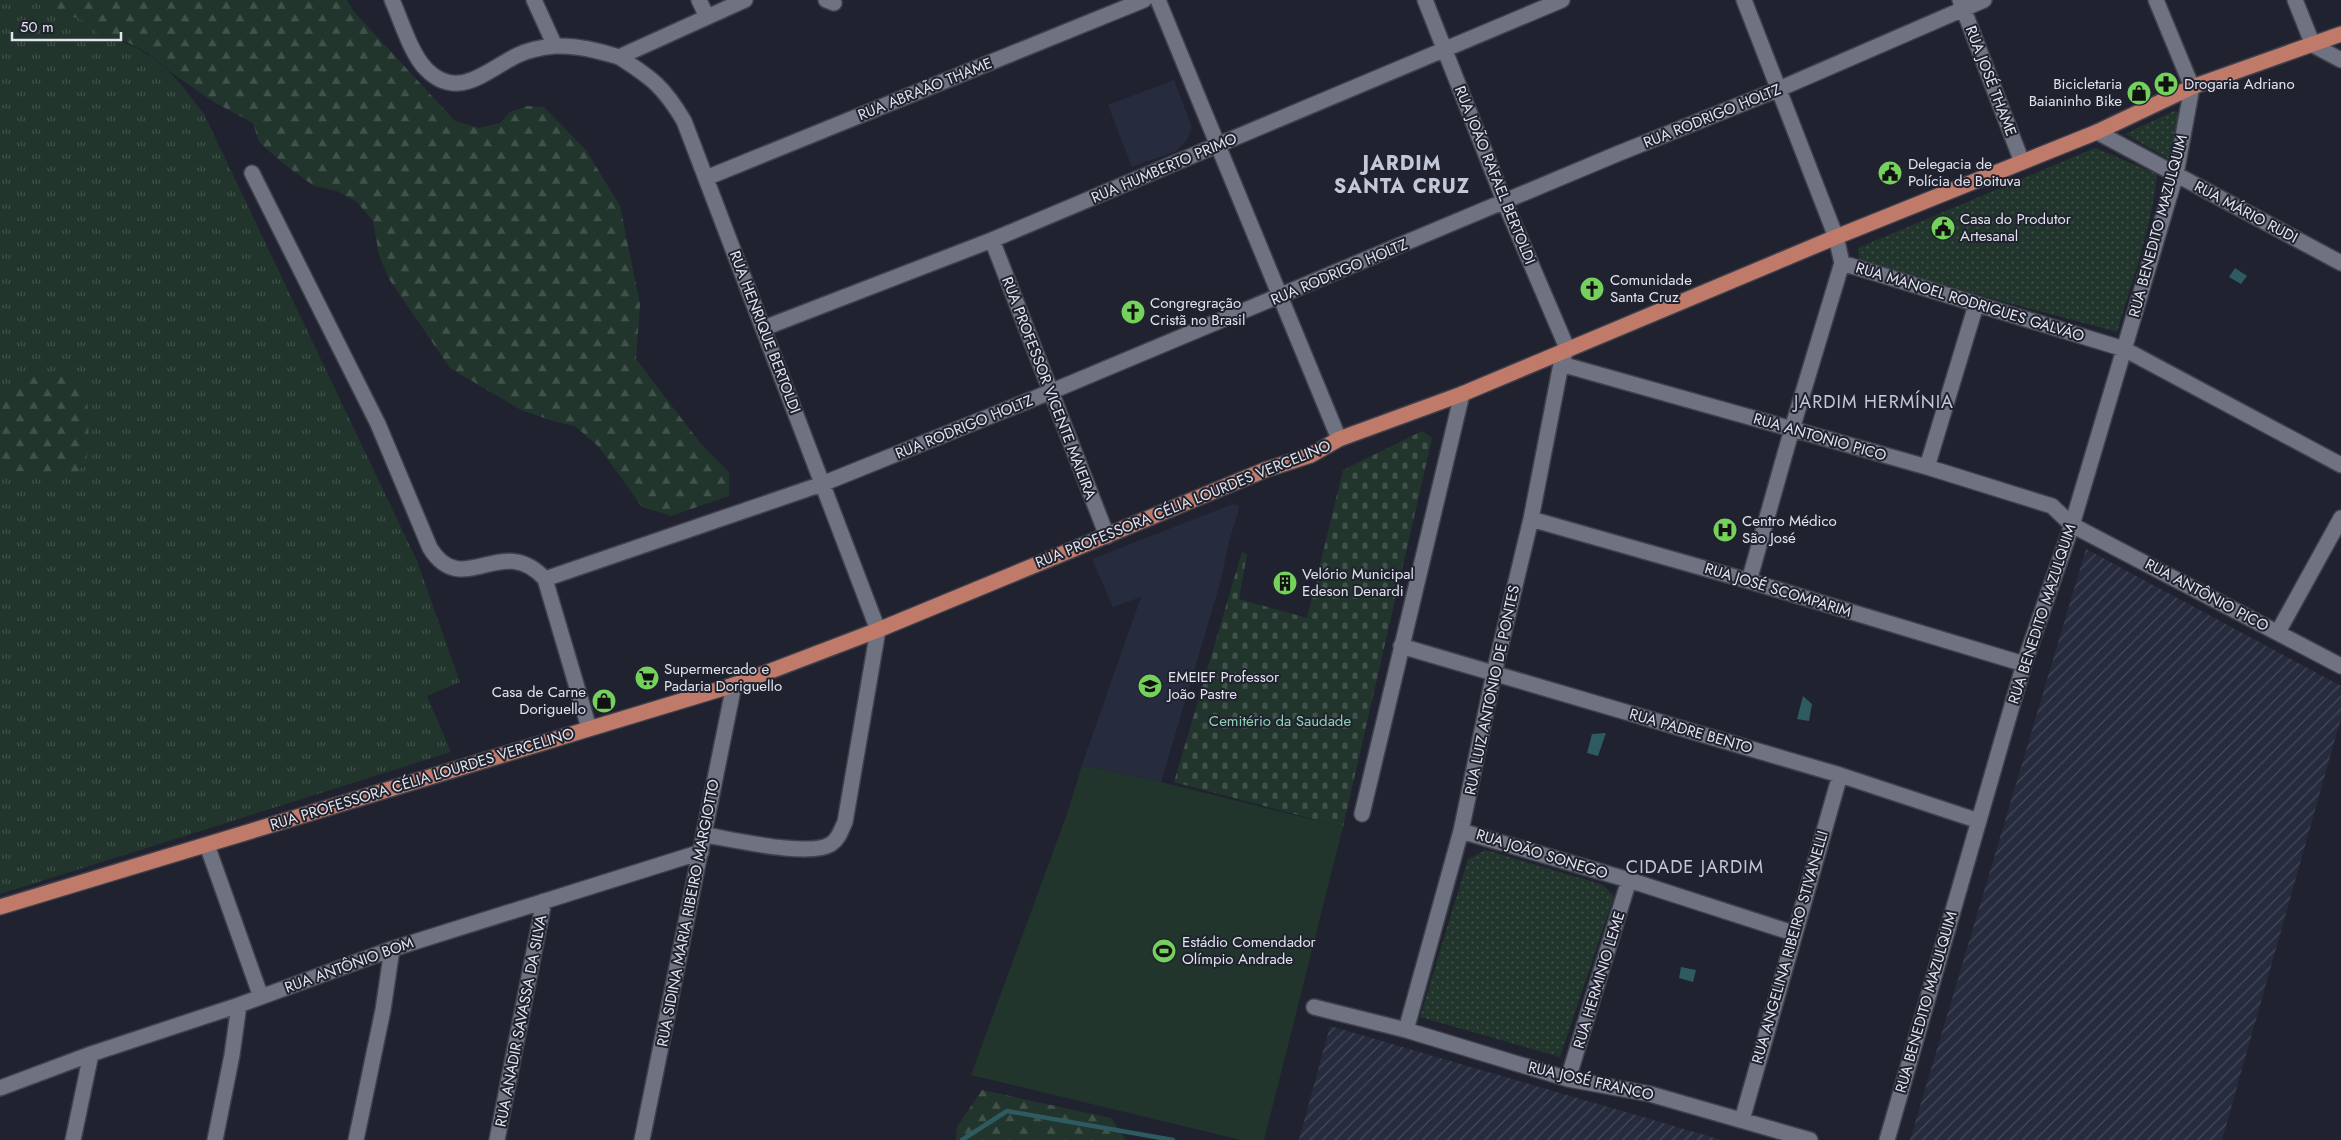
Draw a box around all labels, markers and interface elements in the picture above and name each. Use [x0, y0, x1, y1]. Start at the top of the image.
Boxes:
scale bar [12, 10, 121, 42]
text: 50 m [20, 16, 54, 38]
street label: RUA JOSÉ THAME [1960, 23, 2022, 139]
street label: RUA ABRAÃO THAME [855, 52, 995, 126]
pharmacy icon: Drogaria Adriano [2153, 71, 2179, 97]
place label: Bicicletaria Baianinho Bike [2029, 73, 2122, 112]
place label: Drogaria Adriano [2184, 73, 2295, 95]
street label: RUA RODRIGO HOLTZ [1640, 78, 1784, 154]
shop icon: Bicicletaria Baianinho Bike [2126, 80, 2152, 106]
street label: RUA JOÃO RAFAEL BERTOLDI [1449, 82, 1541, 268]
street label: RUA HUMBERTO PRIMO [1088, 127, 1240, 209]
street label: RUA BENEDITO MAZULQUIM [2123, 132, 2193, 320]
district label: JARDIM SANTA CRUZ [1334, 149, 1470, 201]
place label: Delegacia de Polícia de Boituva [1908, 153, 2021, 192]
public building icon: Delegacia de Polícia de Boituva [1877, 160, 1903, 186]
street label: RUA MÁRIO RUDI [2190, 175, 2302, 249]
place label: Casa do Produtor Artesanal [1960, 208, 2072, 247]
public building icon: Casa do Produtor Artesanal [1930, 215, 1956, 241]
street label: RUA RODRIGO HOLTZ [1267, 233, 1411, 311]
street label: RUA HENRIQUE BERTOLDI [724, 248, 806, 416]
street label: RUA MANOEL RODRIGUES GALVÃO [1853, 257, 2087, 347]
place label: Comunidade Santa Cruz [1610, 269, 1692, 308]
street label: RUA PROFESSOR VICENTE MAIEIRA [996, 273, 1102, 503]
church icon: Comunidade Santa Cruz [1579, 276, 1605, 302]
place label: Congregração Cristã no Brasil [1150, 292, 1245, 331]
church icon: Congregração Cristã no Brasil [1120, 299, 1146, 325]
street label: RUA RODRIGO HOLTZ [892, 389, 1036, 465]
district label: JARDIM HERMÍNIA [1792, 389, 1954, 415]
street label: RUA ANTONIO PICO [1751, 407, 1889, 467]
street label: RUA PROFESSORA CÉLIA LOURDES VERCELINO [1032, 434, 1334, 574]
place label: Centro Médico São José [1742, 510, 1837, 549]
hospital icon: Centro Médico São José [1712, 517, 1738, 543]
street label: RUA BENEDITO MAZULQUIM [2002, 521, 2082, 707]
street label: RUA ANTÔNIO PICO [2141, 553, 2273, 637]
street label: RUA JOSÉ SCOMPARIM [1702, 557, 1854, 623]
place label: Velório Municipal Edeson Denardi [1302, 563, 1414, 602]
building icon: Velório Municipal Edeson Denardi [1272, 570, 1298, 596]
street label: RUA LUIZ ANTONIO DE PONTES [1459, 583, 1525, 797]
place label: Supermercado e Padaria Doriguello [664, 658, 782, 697]
supermarket icon: Supermercado e Padaria Doriguello [634, 665, 660, 691]
place label: EMEIEF Professor João Pastre [1166, 666, 1280, 705]
school or university icon: EMEIEF Professor João Pastre [1137, 673, 1163, 699]
place label: Casa de Carne Doriguello [492, 681, 586, 720]
shop icon: Casa de Carne Doriguello [591, 688, 617, 714]
street label: RUA PADRE BENTO [1627, 703, 1755, 759]
park label: Cemitério da Saudade [1209, 710, 1351, 732]
street label: RUA PROFESSORA CÉLIA LOURDES VERCELINO [267, 722, 577, 836]
street label: RUA SIDINA MARIA RIBEIRO MARGIOTTO [651, 777, 725, 1049]
street label: RUA JOÃO SONEGO [1474, 824, 1611, 885]
street label: RUA ANGELINA RIBEIRO STIVANELLI [1746, 828, 1834, 1066]
district label: CIDADE JARDIM [1626, 854, 1764, 880]
street label: RUA HERMINIO LEME [1568, 909, 1630, 1051]
street label: RUA BENEDITO MAZULQUIM [1889, 909, 1963, 1095]
street label: RUA ANADIR SAVASSA DA SILVA [490, 913, 552, 1129]
street label: RUA ANTÔNIO BOM [281, 931, 417, 999]
place label: Estádio Comendador Olímpio Andrade [1182, 931, 1317, 970]
sports icon: Estádio Comendador Olímpio Andrade [1151, 938, 1177, 964]
street label: RUA JOSÉ FRANCO [1526, 1056, 1656, 1106]

